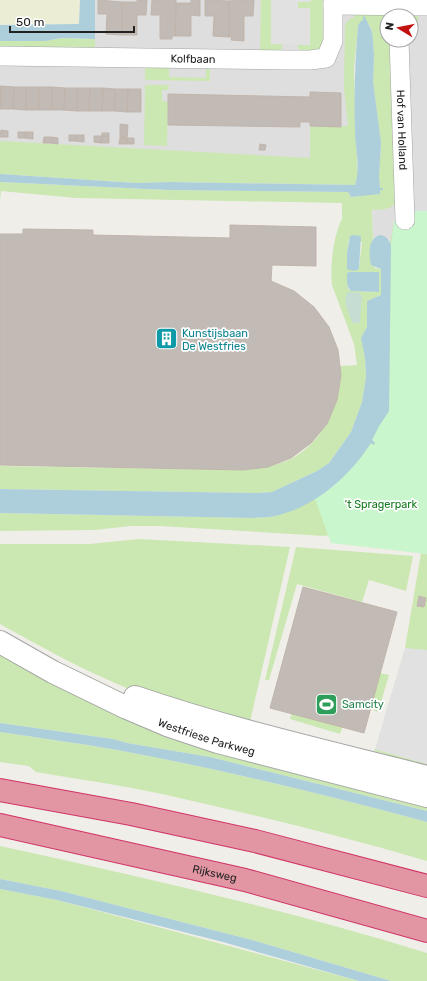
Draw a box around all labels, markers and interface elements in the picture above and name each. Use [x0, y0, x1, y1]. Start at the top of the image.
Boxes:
scale bar [10, 8, 134, 34]
north arrow [379, 8, 419, 48]
text: 50 m [16, 15, 44, 29]
text: N [383, 21, 397, 31]
street label: Kolfbaan [170, 52, 216, 65]
street label: Hof van Holland [394, 89, 410, 170]
building icon: Kunstijsbaan De Westfries [154, 326, 180, 352]
place label: Kunstijsbaan De Westfries [182, 327, 248, 353]
park label: 't Spragerpark [345, 498, 417, 511]
sports icon: Samcity [314, 691, 340, 717]
place label: Samcity [342, 698, 384, 711]
street label: Westfriese Parkweg [156, 715, 256, 758]
street label: Rijksweg [191, 862, 238, 884]

